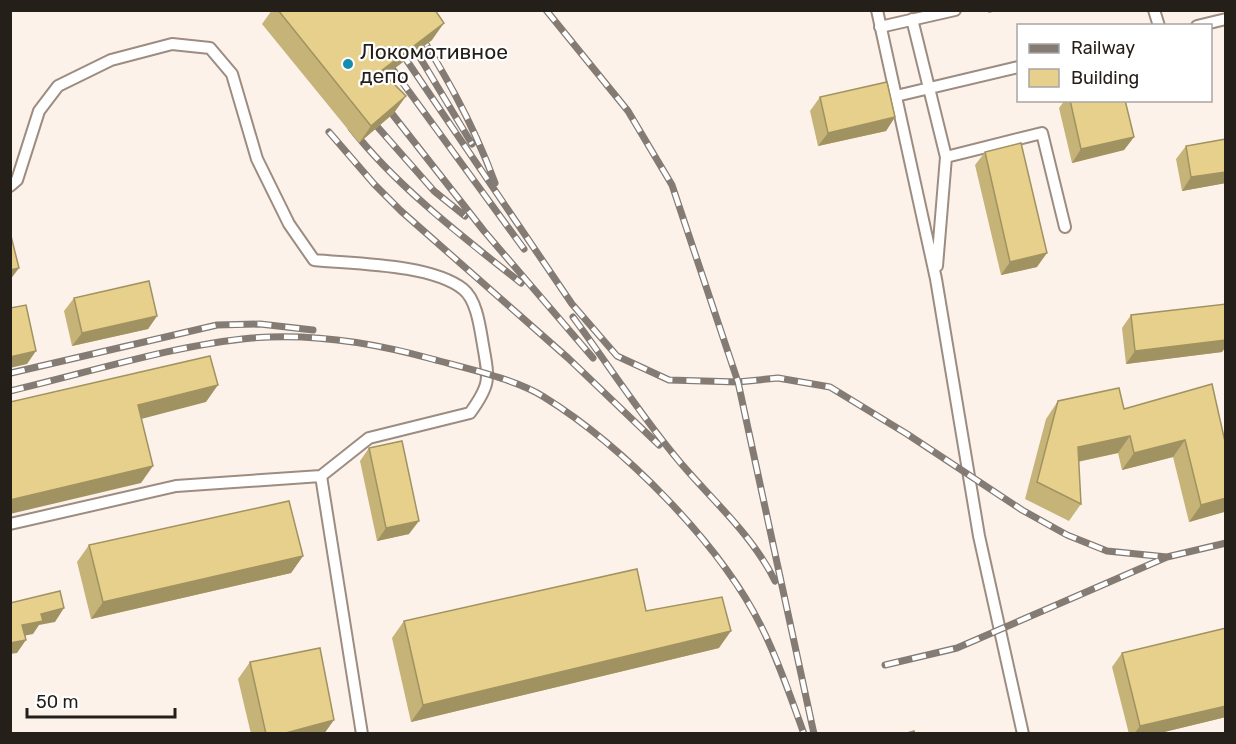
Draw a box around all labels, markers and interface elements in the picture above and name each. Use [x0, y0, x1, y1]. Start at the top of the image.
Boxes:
legend [1017, 24, 1212, 102]
text: Railway [1071, 37, 1135, 59]
place label: Локомотивное депо [360, 39, 508, 88]
marker: Локомотивное депо [341, 57, 355, 71]
text: Building [1071, 67, 1139, 89]
scale bar [27, 681, 176, 719]
text: 50 m [36, 691, 79, 713]

